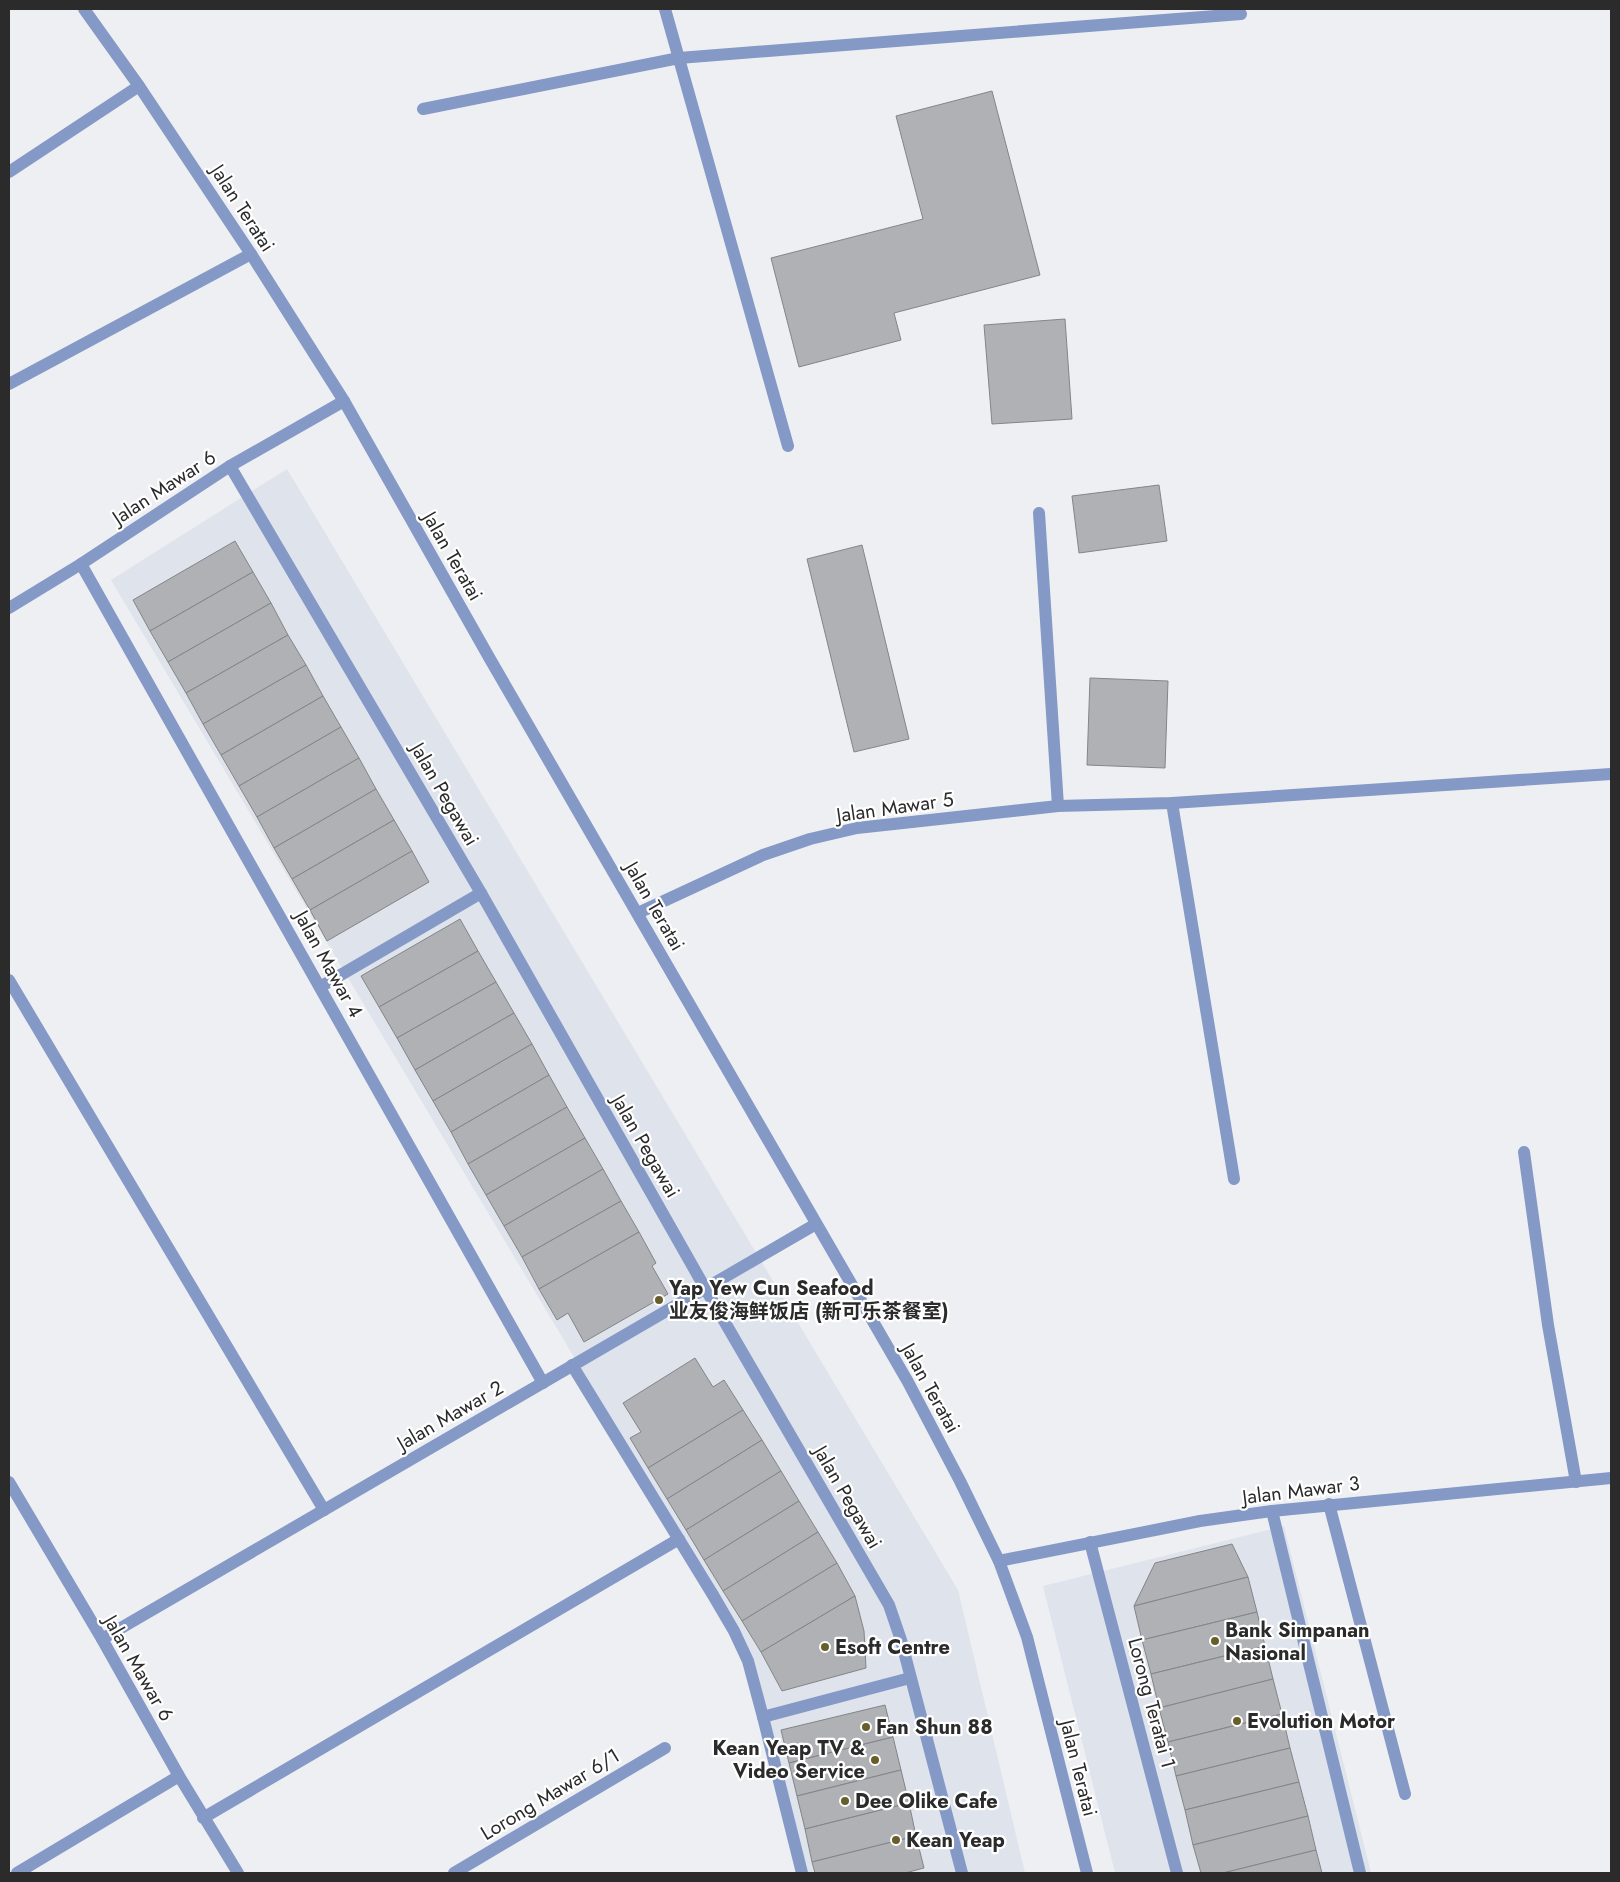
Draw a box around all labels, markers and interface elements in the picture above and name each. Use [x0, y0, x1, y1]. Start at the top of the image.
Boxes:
street label: Jalan Teratai [202, 156, 282, 258]
street label: Jalan Mawar 6 [104, 443, 222, 533]
street label: Jalan Teratai [414, 504, 490, 606]
street label: Jalan Pegawai [402, 735, 486, 851]
street label: Jalan Mawar 5 [832, 785, 956, 830]
street label: Jalan Teratai [616, 854, 692, 956]
street label: Jalan Mawar 4 [286, 903, 370, 1023]
street label: Jalan Pegawai [603, 1087, 687, 1203]
place label: Yap Yew Cun Seafood 业友俊海鲜饭店 (新可乐茶餐室) [668, 1274, 949, 1326]
marker: Yap Yew Cun Seafood 业友俊海鲜饭店 (新可乐茶餐室) [653, 1294, 665, 1306]
street label: Jalan Teratai [892, 1335, 967, 1438]
street label: Jalan Mawar 2 [389, 1373, 509, 1459]
street label: Jalan Pegawai [805, 1438, 889, 1554]
street label: Jalan Mawar 3 [1238, 1469, 1361, 1512]
street label: Jalan Mawar 6 [95, 1607, 181, 1727]
place label: Bank Simpanan Nasional [1225, 1616, 1369, 1668]
place label: Esoft Centre [835, 1633, 950, 1662]
street label: Lorong Teratai 1 [1120, 1635, 1183, 1772]
marker: Bank Simpanan Nasional [1209, 1635, 1221, 1647]
marker: Esoft Centre [819, 1641, 831, 1653]
place label: Evolution Motor [1247, 1707, 1396, 1736]
place label: Fan Shun 88 [876, 1713, 993, 1742]
street label: Jalan Teratai [1052, 1714, 1105, 1820]
marker: Evolution Motor [1231, 1715, 1243, 1727]
marker: Fan Shun 88 [860, 1721, 872, 1733]
place label: Kean Yeap TV & Video Service [713, 1734, 865, 1786]
street label: Lorong Mawar 6/1 [475, 1741, 625, 1848]
marker: Kean Yeap TV & Video Service [869, 1754, 881, 1766]
place label: Dee Olike Cafe [855, 1787, 998, 1816]
marker: Dee Olike Cafe [839, 1795, 851, 1807]
place label: Kean Yeap [906, 1826, 1005, 1855]
marker: Kean Yeap [890, 1834, 902, 1846]

